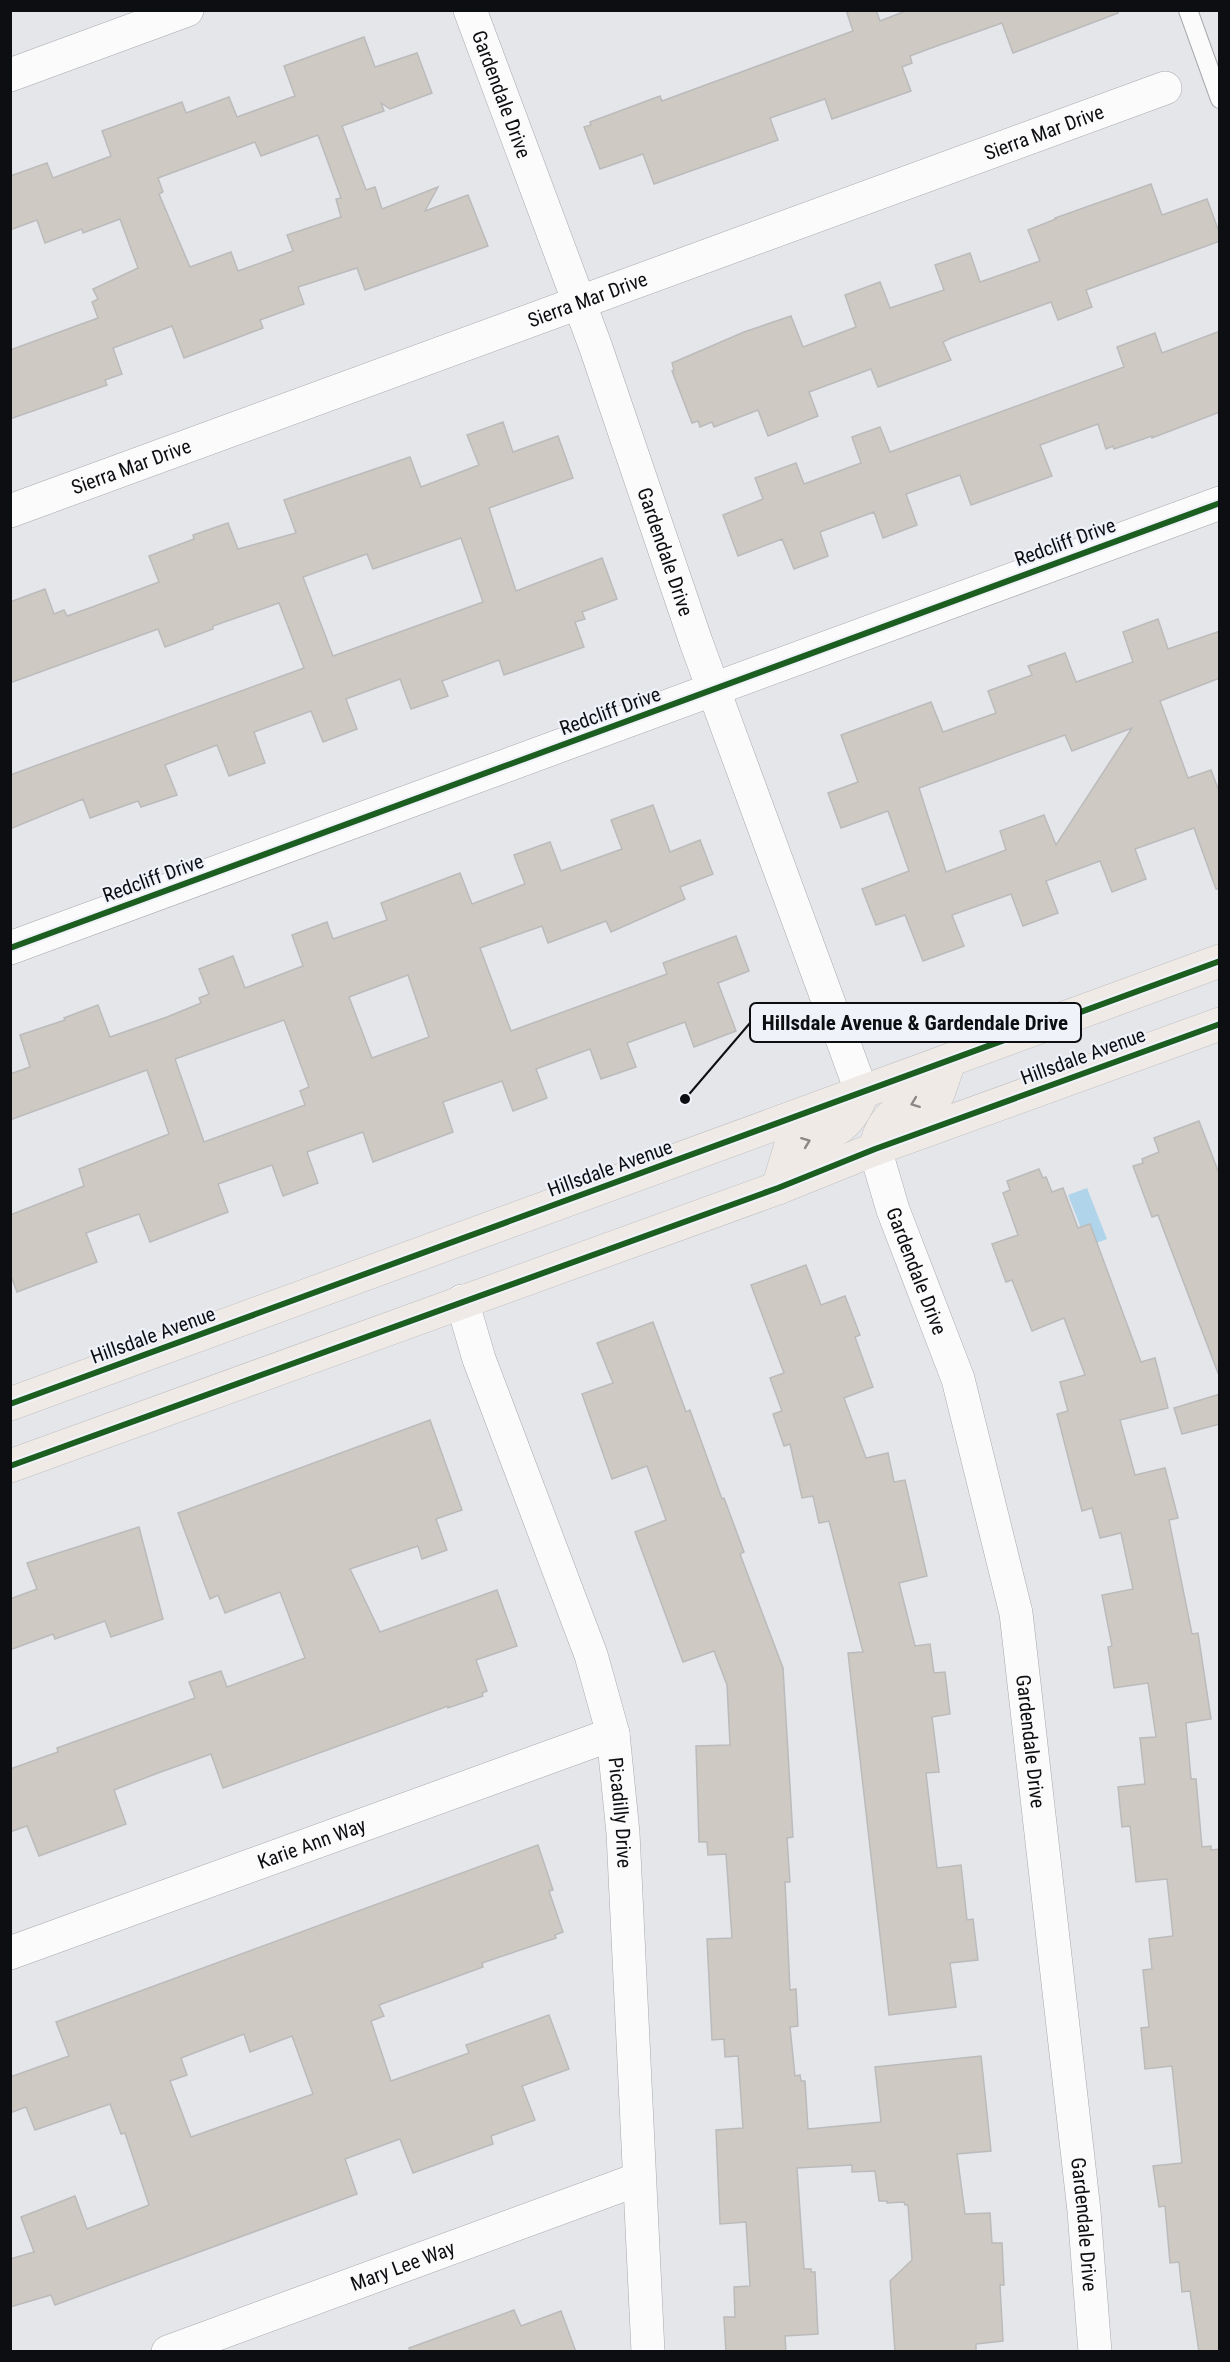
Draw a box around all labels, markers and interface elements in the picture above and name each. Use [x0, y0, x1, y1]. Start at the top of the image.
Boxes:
street label: Gardendale Drive [467, 27, 536, 161]
street label: Sierra Mar Drive [981, 99, 1107, 165]
street label: Sierra Mar Drive [524, 267, 651, 332]
street label: Sierra Mar Drive [68, 434, 194, 500]
street label: Gardendale Drive [632, 484, 698, 619]
street label: Redcliff Drive [1011, 513, 1119, 571]
street label: Redcliff Drive [556, 682, 664, 740]
street label: Redcliff Drive [99, 849, 207, 907]
callout: Hillsdale Avenue & Gardendale Drive [750, 1003, 1081, 1042]
text: Hillsdale Avenue & Gardendale Drive [762, 1011, 1068, 1035]
street label: Hillsdale Avenue [1017, 1022, 1149, 1090]
one-way arrow [910, 1095, 921, 1108]
street label: Hillsdale Avenue [544, 1134, 676, 1202]
one-way arrow [800, 1137, 811, 1149]
street label: Gardendale Drive [881, 1204, 952, 1338]
street label: Hillsdale Avenue [87, 1301, 219, 1369]
street label: Gardendale Drive [1011, 1673, 1050, 1810]
street label: Picadilly Drive [603, 1756, 637, 1869]
street label: Karie Ann Way [254, 1813, 369, 1874]
street label: Gardendale Drive [1066, 2156, 1102, 2292]
street label: Mary Lee Way [347, 2236, 458, 2296]

